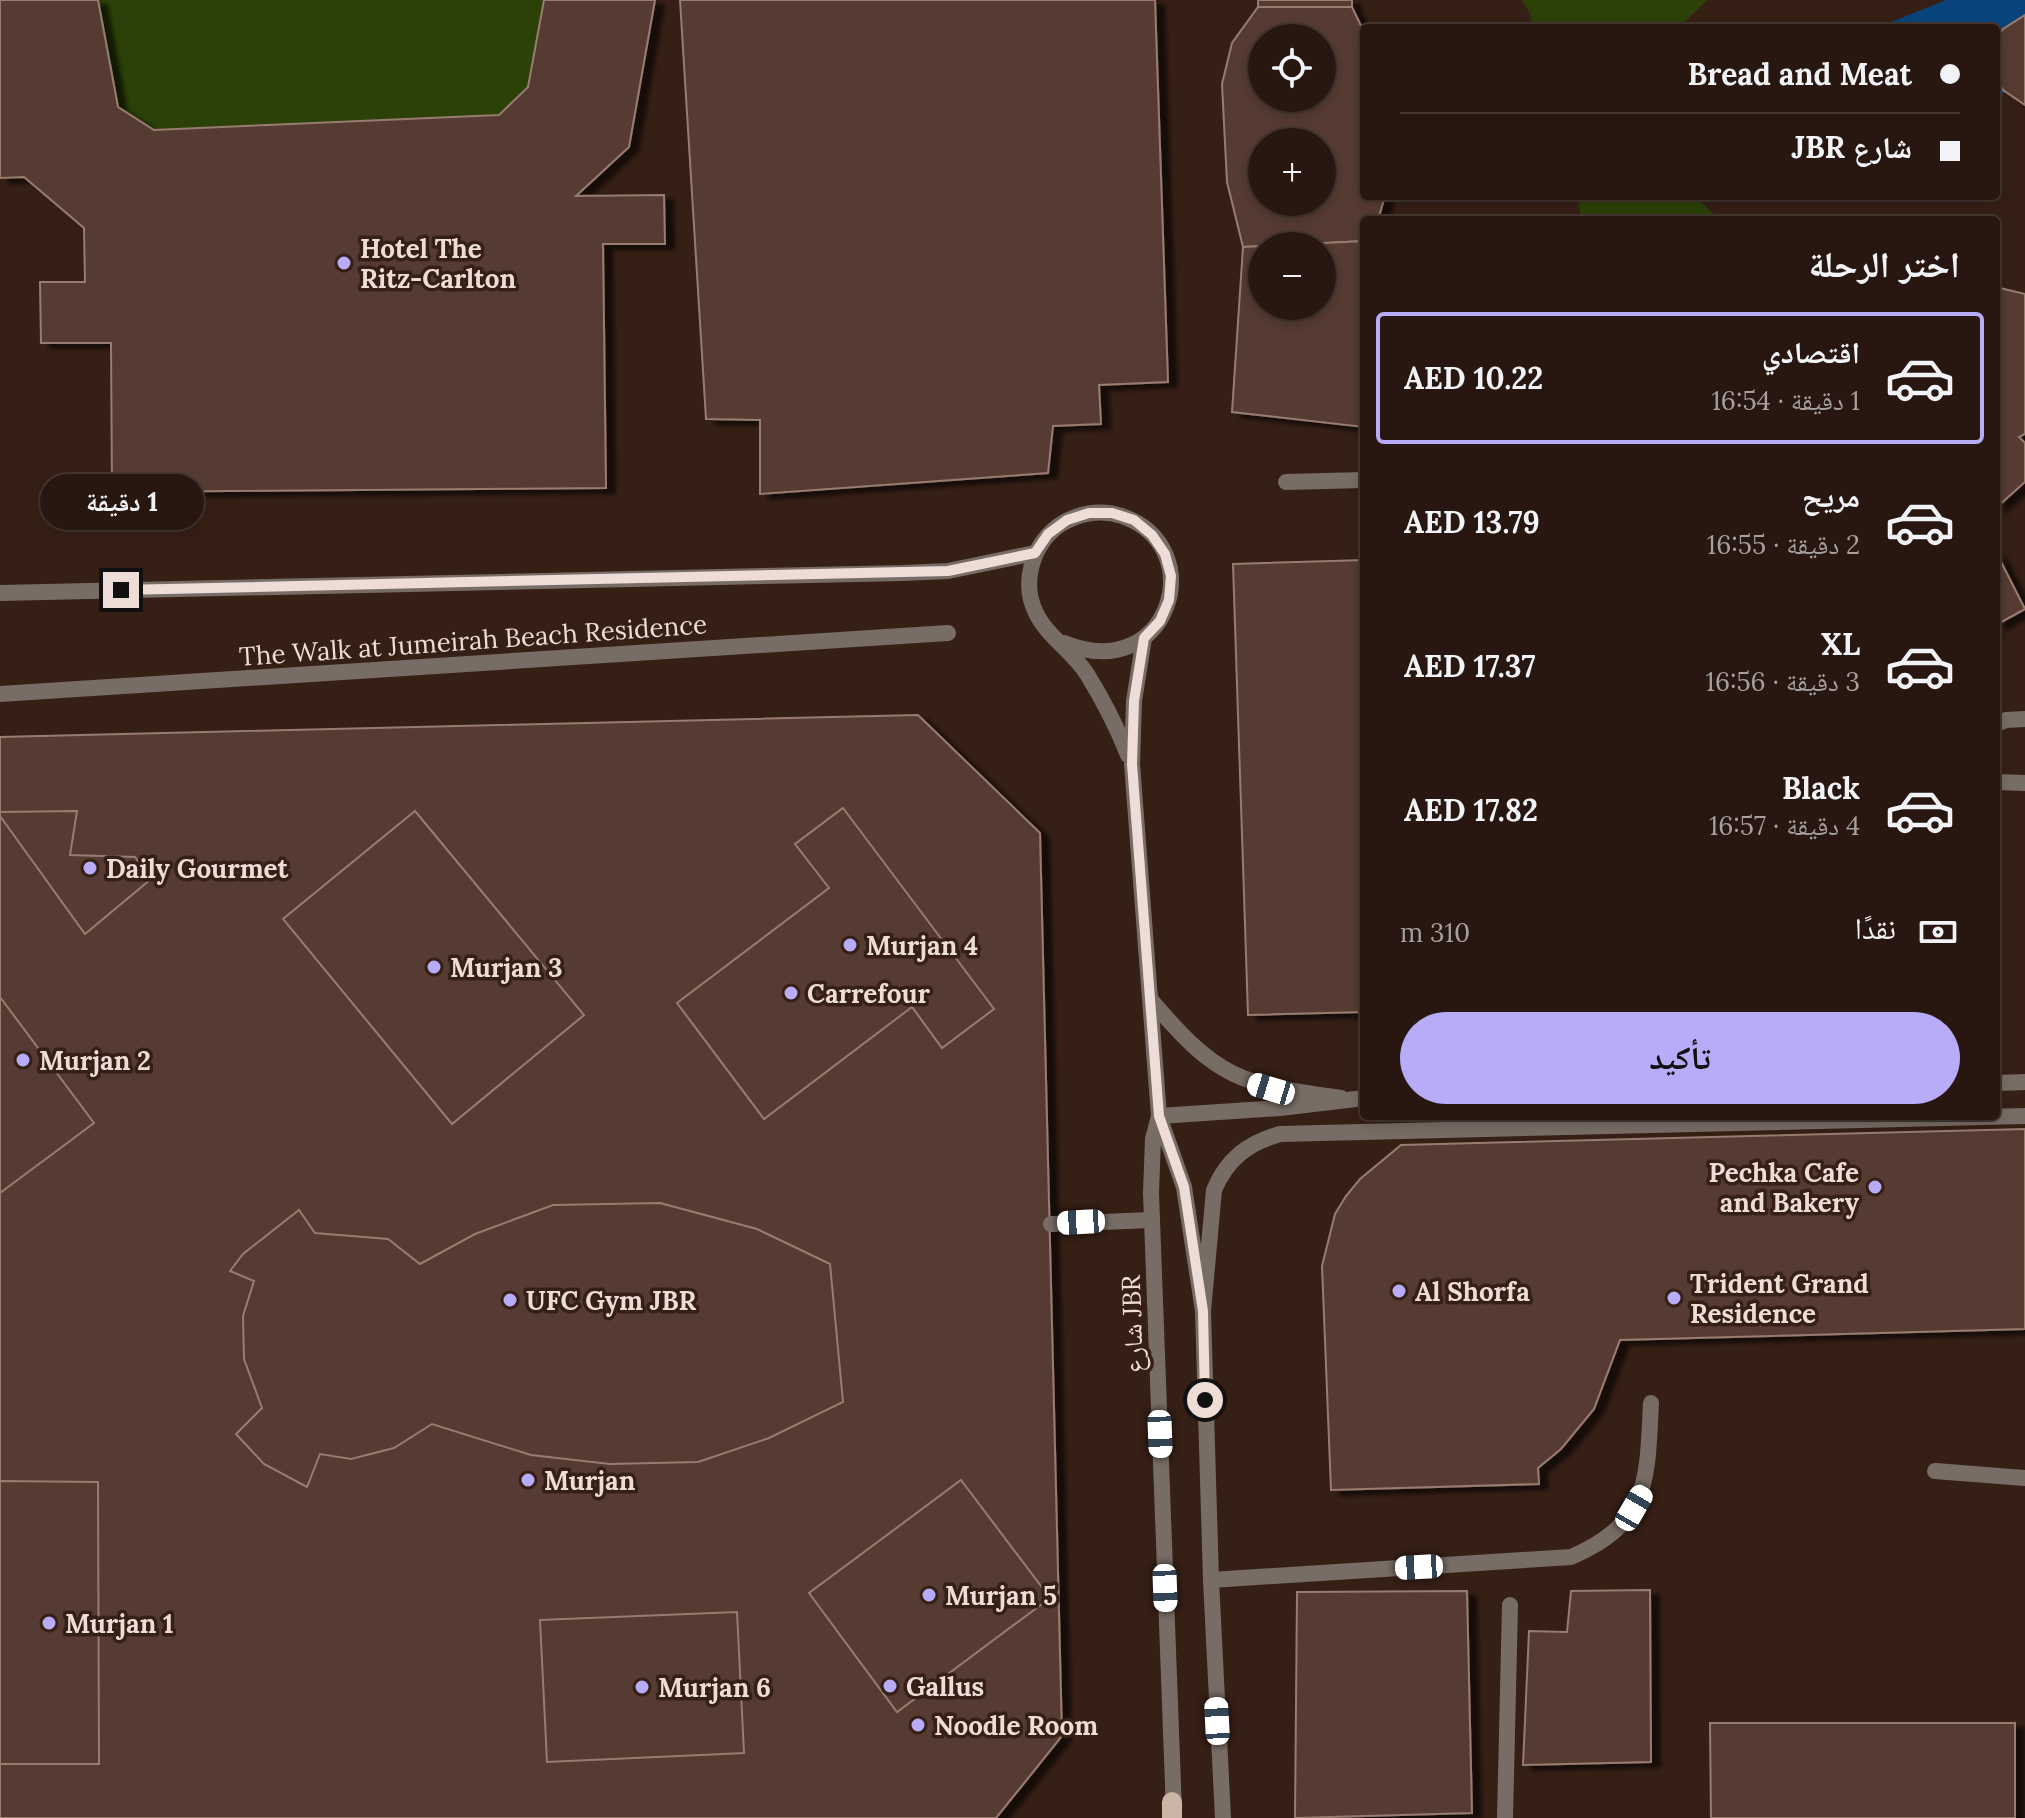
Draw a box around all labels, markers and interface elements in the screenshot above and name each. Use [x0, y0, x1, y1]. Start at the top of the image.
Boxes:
map controls [1248, 24, 1336, 320]
button: locate [1248, 24, 1336, 112]
text: Bread and Meat [1687, 55, 1912, 93]
button: + [1248, 128, 1336, 216]
text: شارع JBR [1791, 128, 1912, 166]
place label: Hotel The Ritz-Carlton [360, 232, 517, 295]
button: − [1248, 232, 1336, 320]
text: اختر الرحلة [1809, 241, 1960, 287]
marker: Hotel The Ritz-Carlton [335, 254, 353, 272]
text: اقتصادي [1762, 333, 1860, 371]
icon: car [1884, 342, 1956, 414]
text: AED 10.22 [1404, 359, 1543, 397]
text: 1 دقيقة · 16:54 [1711, 384, 1860, 417]
callout: 1 دقيقة [39, 474, 203, 530]
text: مريح [1802, 477, 1860, 515]
text: 1 دقيقة [86, 485, 158, 518]
icon: car [1884, 486, 1956, 558]
text: AED 13.79 [1404, 503, 1540, 541]
text: 2 دقيقة · 16:55 [1707, 528, 1860, 561]
route end [103, 572, 139, 608]
street label: The Walk at Jumeirah Beach Residence [238, 607, 708, 673]
text: XL [1821, 625, 1860, 663]
icon: car [1884, 630, 1956, 702]
text: AED 17.37 [1404, 647, 1536, 685]
text: 3 دقيقة · 16:56 [1705, 665, 1860, 698]
text: Black [1782, 769, 1860, 807]
icon: car [1884, 774, 1956, 846]
text: AED 17.82 [1404, 791, 1538, 829]
text: 4 دقيقة · 16:57 [1709, 809, 1860, 842]
place label: Daily Gourmet [106, 852, 290, 885]
marker: Daily Gourmet [81, 859, 99, 877]
text: نقدًا [1855, 909, 1896, 947]
icon: cash [1916, 910, 1960, 954]
text: 310 m [1400, 916, 1470, 949]
place label: Murjan 4 [866, 929, 978, 962]
marker: Murjan 4 [841, 936, 859, 954]
place label: Murjan 3 [450, 951, 563, 984]
marker: Murjan 3 [425, 958, 443, 976]
place label: Carrefour [807, 977, 930, 1010]
marker: Carrefour [782, 984, 800, 1002]
button: تأكيد [1400, 1012, 1960, 1104]
place label: Murjan 2 [39, 1044, 151, 1077]
marker: Murjan 2 [14, 1051, 32, 1069]
car [1245, 1071, 1297, 1107]
place label: Pechka Cafe and Bakery [1708, 1156, 1860, 1219]
marker: Pechka Cafe and Bakery [1866, 1178, 1884, 1196]
car [1056, 1209, 1106, 1235]
place label: Trident Grand Residence [1690, 1267, 1869, 1330]
street label: شارع JBR [1114, 1274, 1150, 1374]
place label: Al Shorfa [1415, 1275, 1530, 1308]
marker: Al Shorfa [1390, 1282, 1408, 1300]
place label: UFC Gym JBR [526, 1284, 696, 1317]
marker: Trident Grand Residence [1665, 1289, 1683, 1307]
marker: UFC Gym JBR [501, 1291, 519, 1309]
route start [1187, 1382, 1223, 1418]
car [1147, 1410, 1173, 1458]
place label: Murjan [544, 1464, 636, 1497]
marker: Murjan [519, 1471, 537, 1489]
car [1612, 1481, 1656, 1535]
car [1394, 1554, 1444, 1580]
car [1152, 1564, 1178, 1612]
place label: Murjan 5 [945, 1579, 1057, 1612]
marker: Murjan 5 [920, 1586, 938, 1604]
place label: Murjan 1 [65, 1607, 174, 1640]
marker: Murjan 1 [40, 1614, 58, 1632]
place label: Gallus [906, 1670, 984, 1703]
place label: Murjan 6 [658, 1671, 771, 1704]
marker: Gallus [881, 1677, 899, 1695]
marker: Murjan 6 [633, 1678, 651, 1696]
car [1204, 1696, 1230, 1746]
place label: Noodle Room [934, 1709, 1098, 1742]
marker: Noodle Room [909, 1716, 927, 1734]

